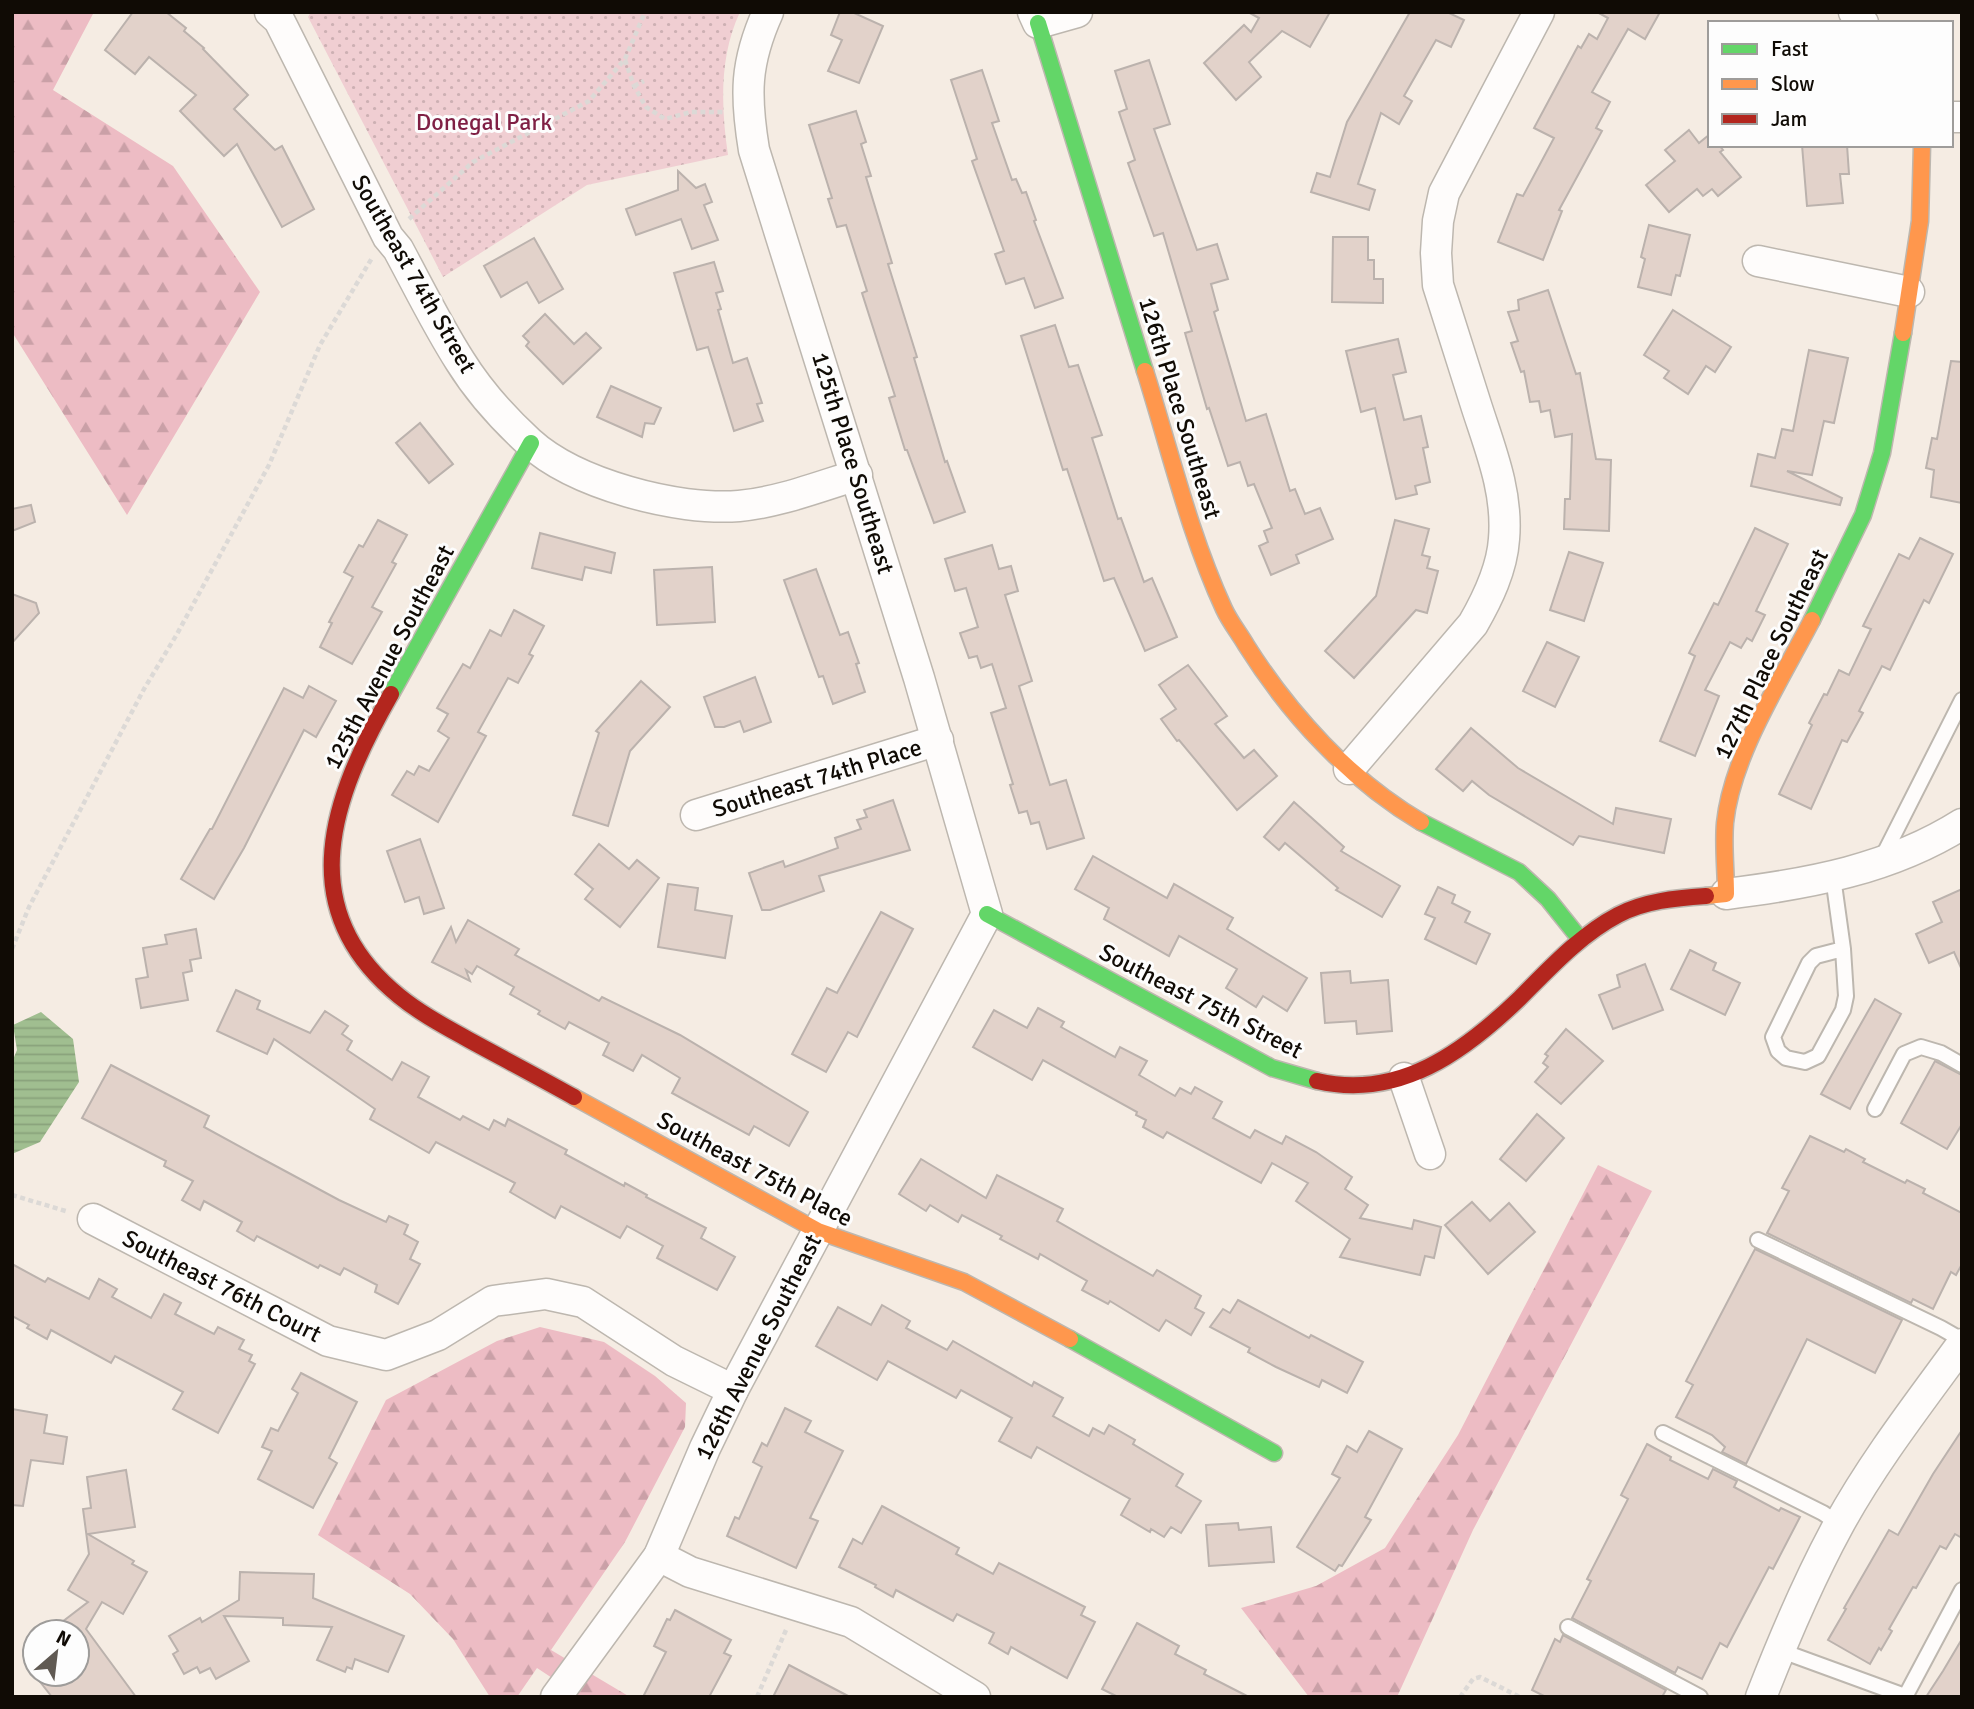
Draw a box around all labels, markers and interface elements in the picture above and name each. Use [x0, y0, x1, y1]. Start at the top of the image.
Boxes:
legend [1708, 21, 1953, 147]
text: Fast [1771, 36, 1808, 62]
text: Slow [1771, 71, 1815, 97]
text: Jam [1771, 106, 1807, 132]
park label: Donegal Park [416, 107, 552, 137]
street label: Southeast 74th Street [345, 170, 483, 378]
street label: 126th Place Southeast [1132, 293, 1228, 523]
street label: 125th Place Southeast [805, 348, 901, 578]
street label: 125th Avenue Southeast [317, 540, 461, 774]
street label: 127th Place Southeast [1707, 544, 1835, 764]
street label: Southeast 74th Place [709, 732, 925, 824]
street label: Southeast 75th Street [1094, 937, 1308, 1065]
street label: Southeast 75th Place [652, 1105, 858, 1233]
street label: Southeast 76th Court [118, 1223, 326, 1349]
street label: 126th Avenue Southeast [688, 1229, 828, 1465]
north arrow [21, 1618, 91, 1688]
text: N [52, 1625, 75, 1653]

